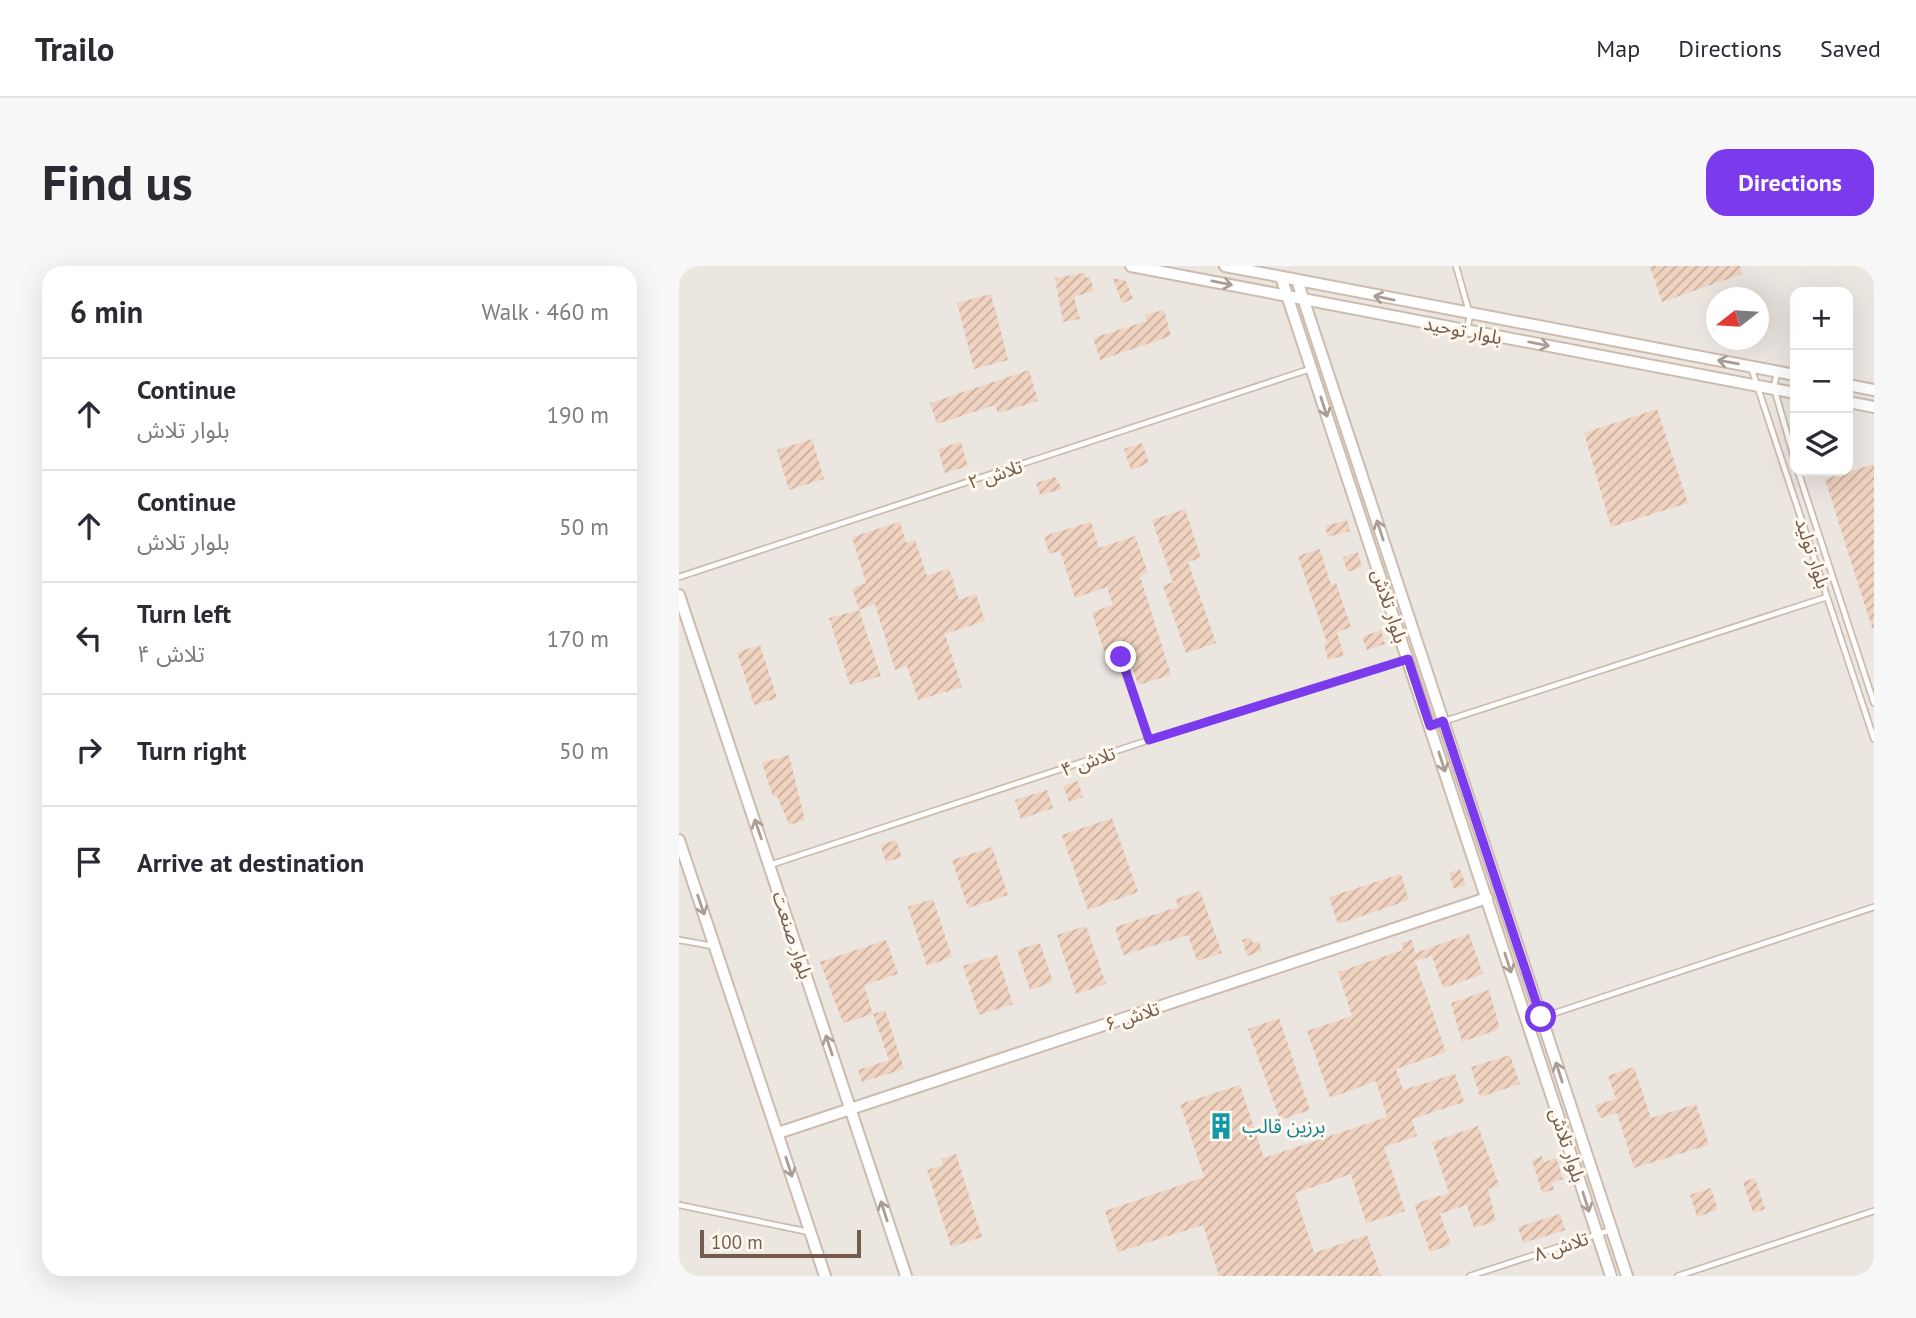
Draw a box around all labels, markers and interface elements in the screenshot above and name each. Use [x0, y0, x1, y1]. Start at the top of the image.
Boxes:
text: Trailo [35, 27, 115, 70]
text: Map [1596, 33, 1640, 64]
text: Directions [1678, 33, 1782, 64]
text: Saved [1820, 33, 1881, 64]
button: Directions [1706, 149, 1874, 216]
text: Find us [42, 150, 193, 214]
one-way arrow [1210, 277, 1233, 291]
north arrow [1706, 287, 1769, 350]
map controls [1790, 287, 1853, 476]
button: + [1790, 287, 1853, 350]
one-way arrow [1373, 290, 1396, 304]
text: 6 min [70, 292, 143, 331]
text: Walk · 460 m [482, 297, 609, 326]
street label: بلوار توحید [1422, 311, 1504, 349]
one-way arrow [1527, 338, 1550, 351]
button: − [1790, 350, 1853, 413]
one-way arrow [1717, 355, 1740, 368]
text: Continue [137, 373, 236, 406]
icon: ahead [70, 395, 108, 433]
one-way arrow [1319, 396, 1331, 418]
text: 190 m [547, 400, 609, 429]
button: layers [1790, 413, 1853, 476]
text: بلوار تلاش [137, 415, 229, 444]
street label: تلاش ۲ [965, 454, 1025, 494]
text: Continue [137, 485, 236, 518]
icon: ahead [70, 507, 108, 545]
text: 50 m [559, 512, 609, 541]
street label: بلوار تولید [1790, 515, 1836, 591]
one-way arrow [1373, 519, 1386, 541]
text: بلوار تلاش [137, 527, 229, 556]
street label: بلوار تلاش [1367, 566, 1413, 646]
text: Turn left [137, 597, 231, 630]
icon: left [70, 619, 108, 657]
text: 170 m [547, 624, 609, 653]
text: تلاش ۴ [137, 639, 205, 668]
route end [1105, 641, 1136, 672]
icon: right [70, 731, 108, 769]
text: Turn right [137, 734, 246, 767]
text: 50 m [559, 736, 609, 765]
street label: تلاش ۴ [1058, 741, 1118, 781]
one-way arrow [1437, 751, 1449, 773]
one-way arrow [751, 818, 763, 840]
icon: arrive [70, 843, 108, 881]
text: Arrive at destination [137, 846, 364, 879]
street label: بلوار صنعت [768, 888, 818, 982]
one-way arrow [696, 893, 708, 915]
one-way arrow [1503, 951, 1515, 973]
street label: تلاش ۶ [1102, 996, 1162, 1036]
route start [1525, 1001, 1556, 1032]
one-way arrow [822, 1034, 834, 1056]
one-way arrow [1552, 1061, 1564, 1083]
street label: بلوار تلاش [1545, 1105, 1591, 1185]
building icon: برزین قالب [1206, 1111, 1236, 1141]
place label: برزین قالب [1242, 1114, 1325, 1138]
one-way arrow [783, 1155, 796, 1177]
one-way arrow [1581, 1191, 1594, 1213]
one-way arrow [877, 1201, 890, 1223]
street label: تلاش ۸ [1531, 1226, 1591, 1266]
scale bar [700, 1227, 861, 1259]
text: 100 m [711, 1230, 763, 1254]

